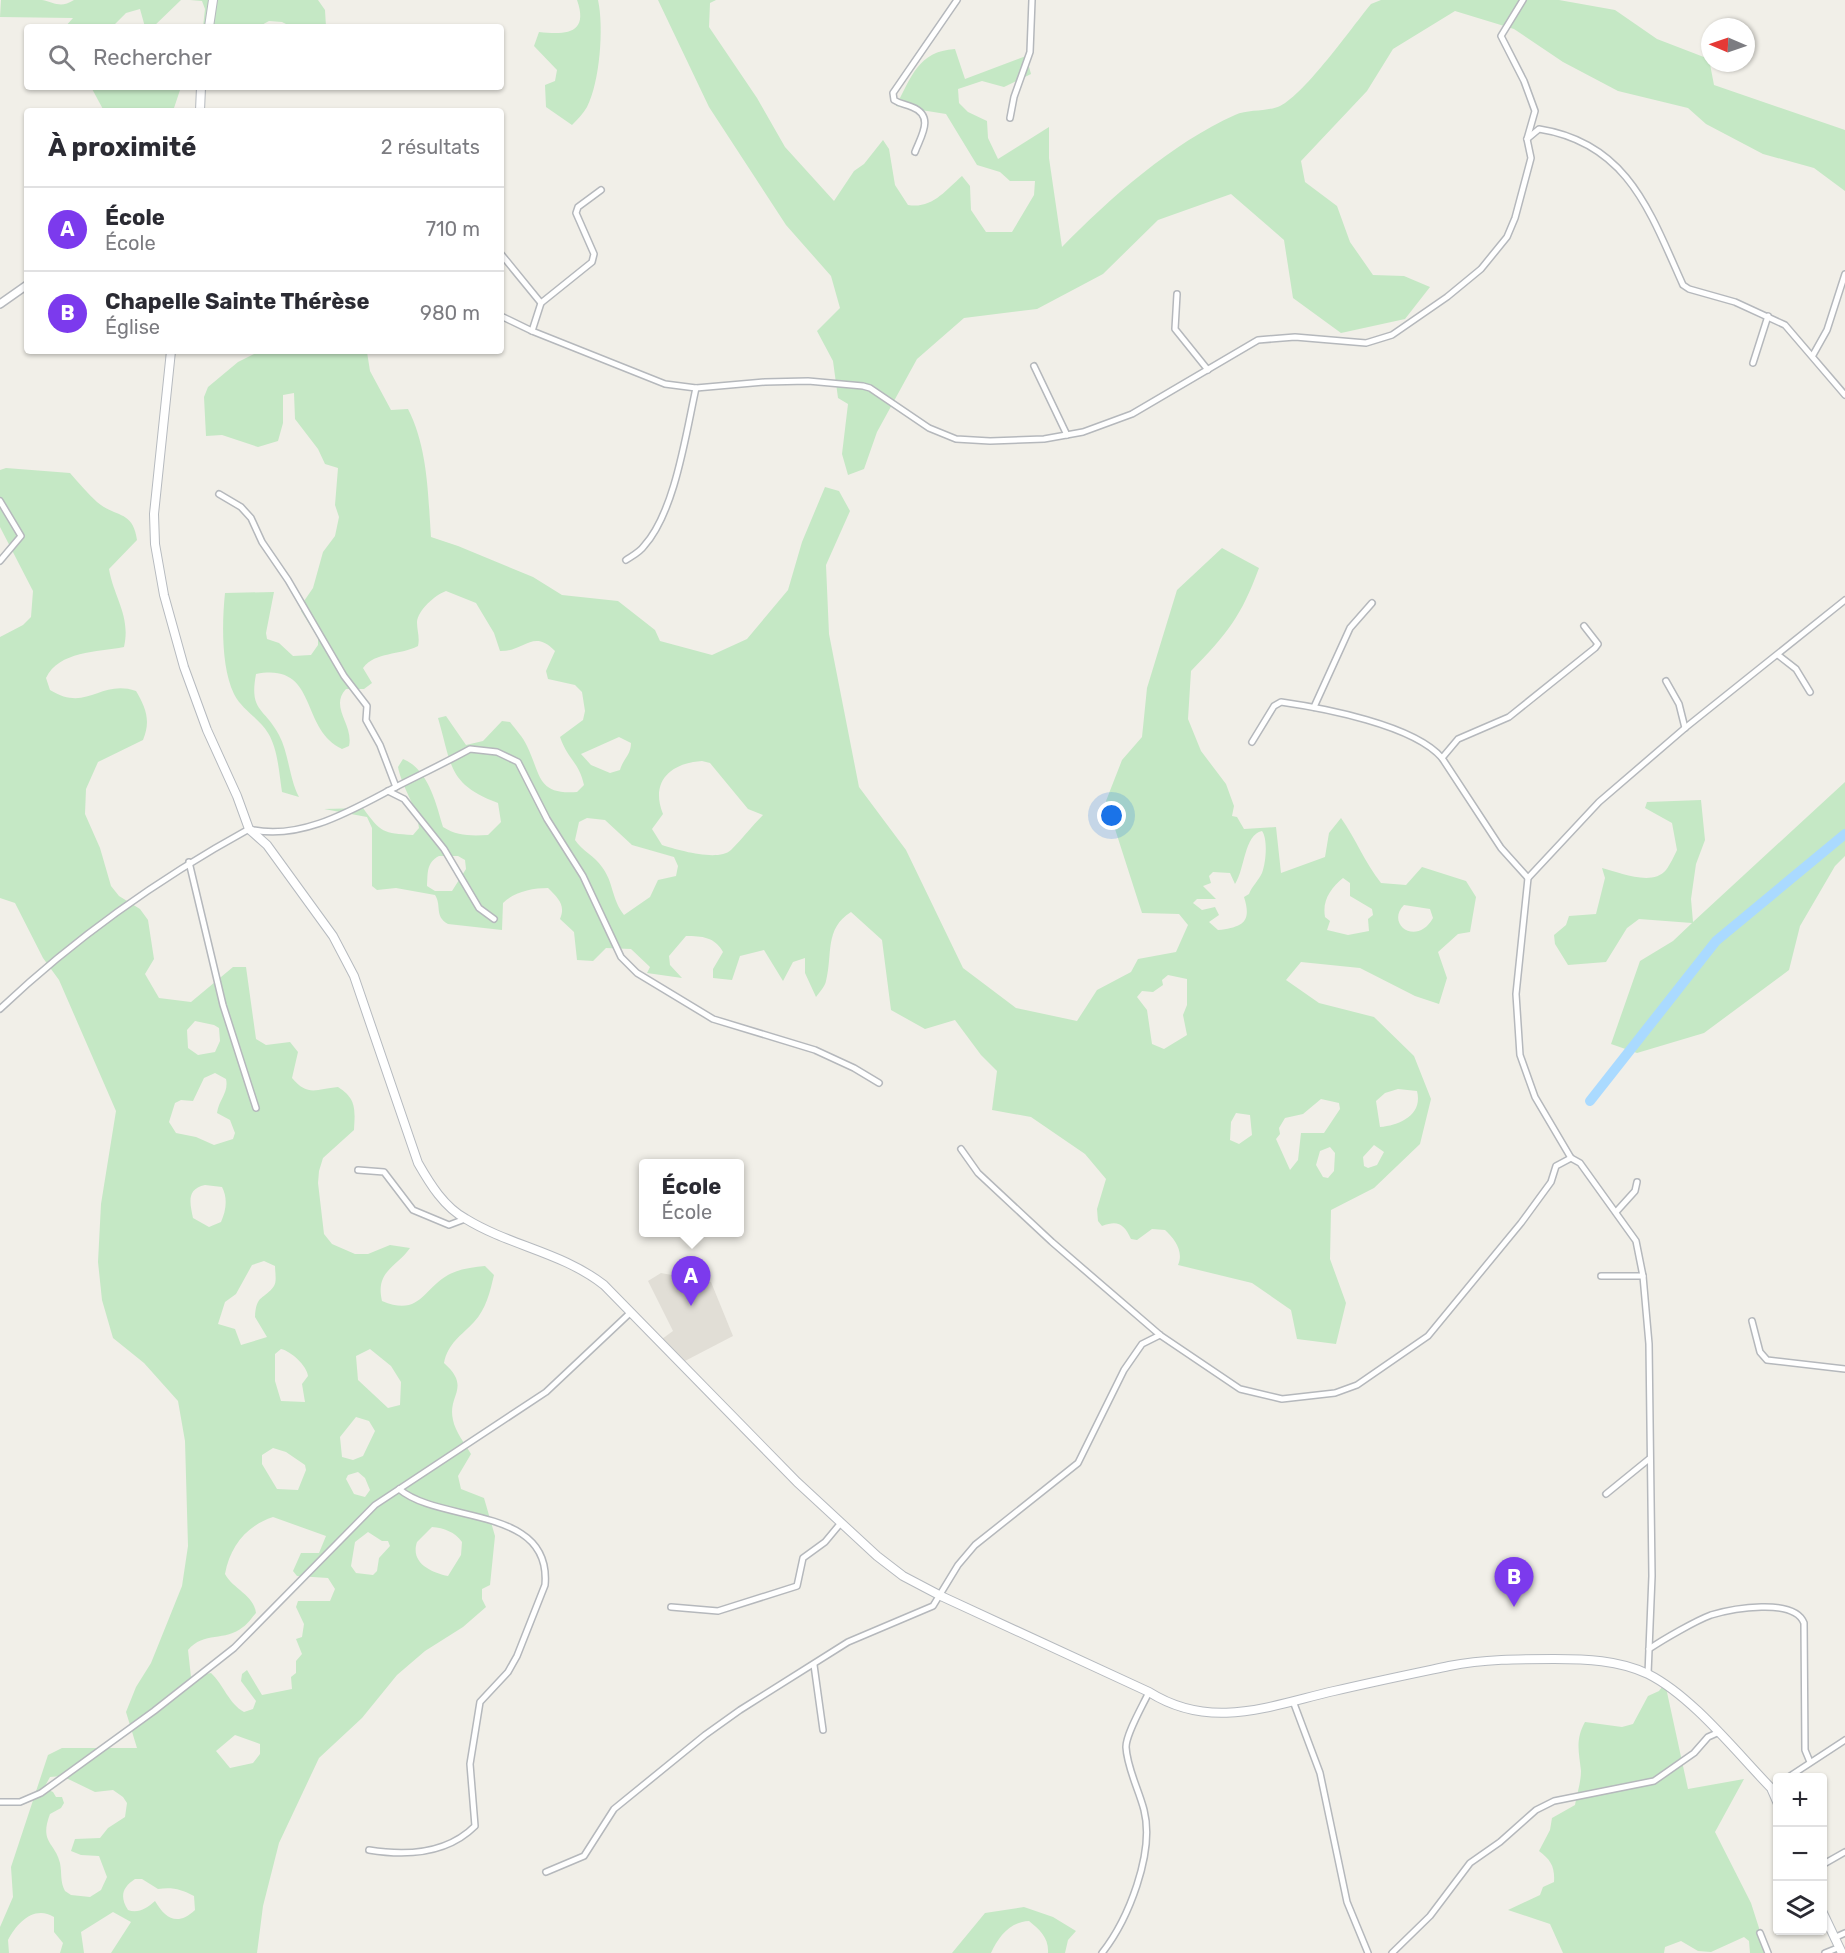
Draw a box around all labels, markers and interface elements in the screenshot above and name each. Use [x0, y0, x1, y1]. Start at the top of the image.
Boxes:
north arrow [1701, 18, 1755, 72]
search box [24, 24, 504, 90]
icon: search [45, 41, 78, 74]
text: Rechercher [93, 44, 212, 71]
text: À proximité [48, 132, 197, 163]
text: 2 résultats [381, 135, 480, 159]
text: École [105, 204, 165, 231]
text: A [60, 217, 75, 241]
text: 710 m [426, 217, 480, 241]
text: École [105, 231, 156, 255]
text: Chapelle Sainte Thérèse [105, 288, 370, 315]
text: B [60, 301, 75, 325]
text: 980 m [420, 301, 480, 325]
text: Église [105, 315, 160, 339]
your location [1097, 801, 1126, 830]
popup [639, 1159, 744, 1237]
text: École [662, 1173, 721, 1200]
text: École [662, 1200, 712, 1224]
pin: A [672, 1256, 710, 1306]
pin: B [1494, 1558, 1534, 1607]
map controls [1773, 1773, 1827, 1935]
button: + [1773, 1773, 1827, 1827]
button: − [1773, 1827, 1827, 1881]
button: layers [1773, 1881, 1827, 1935]

